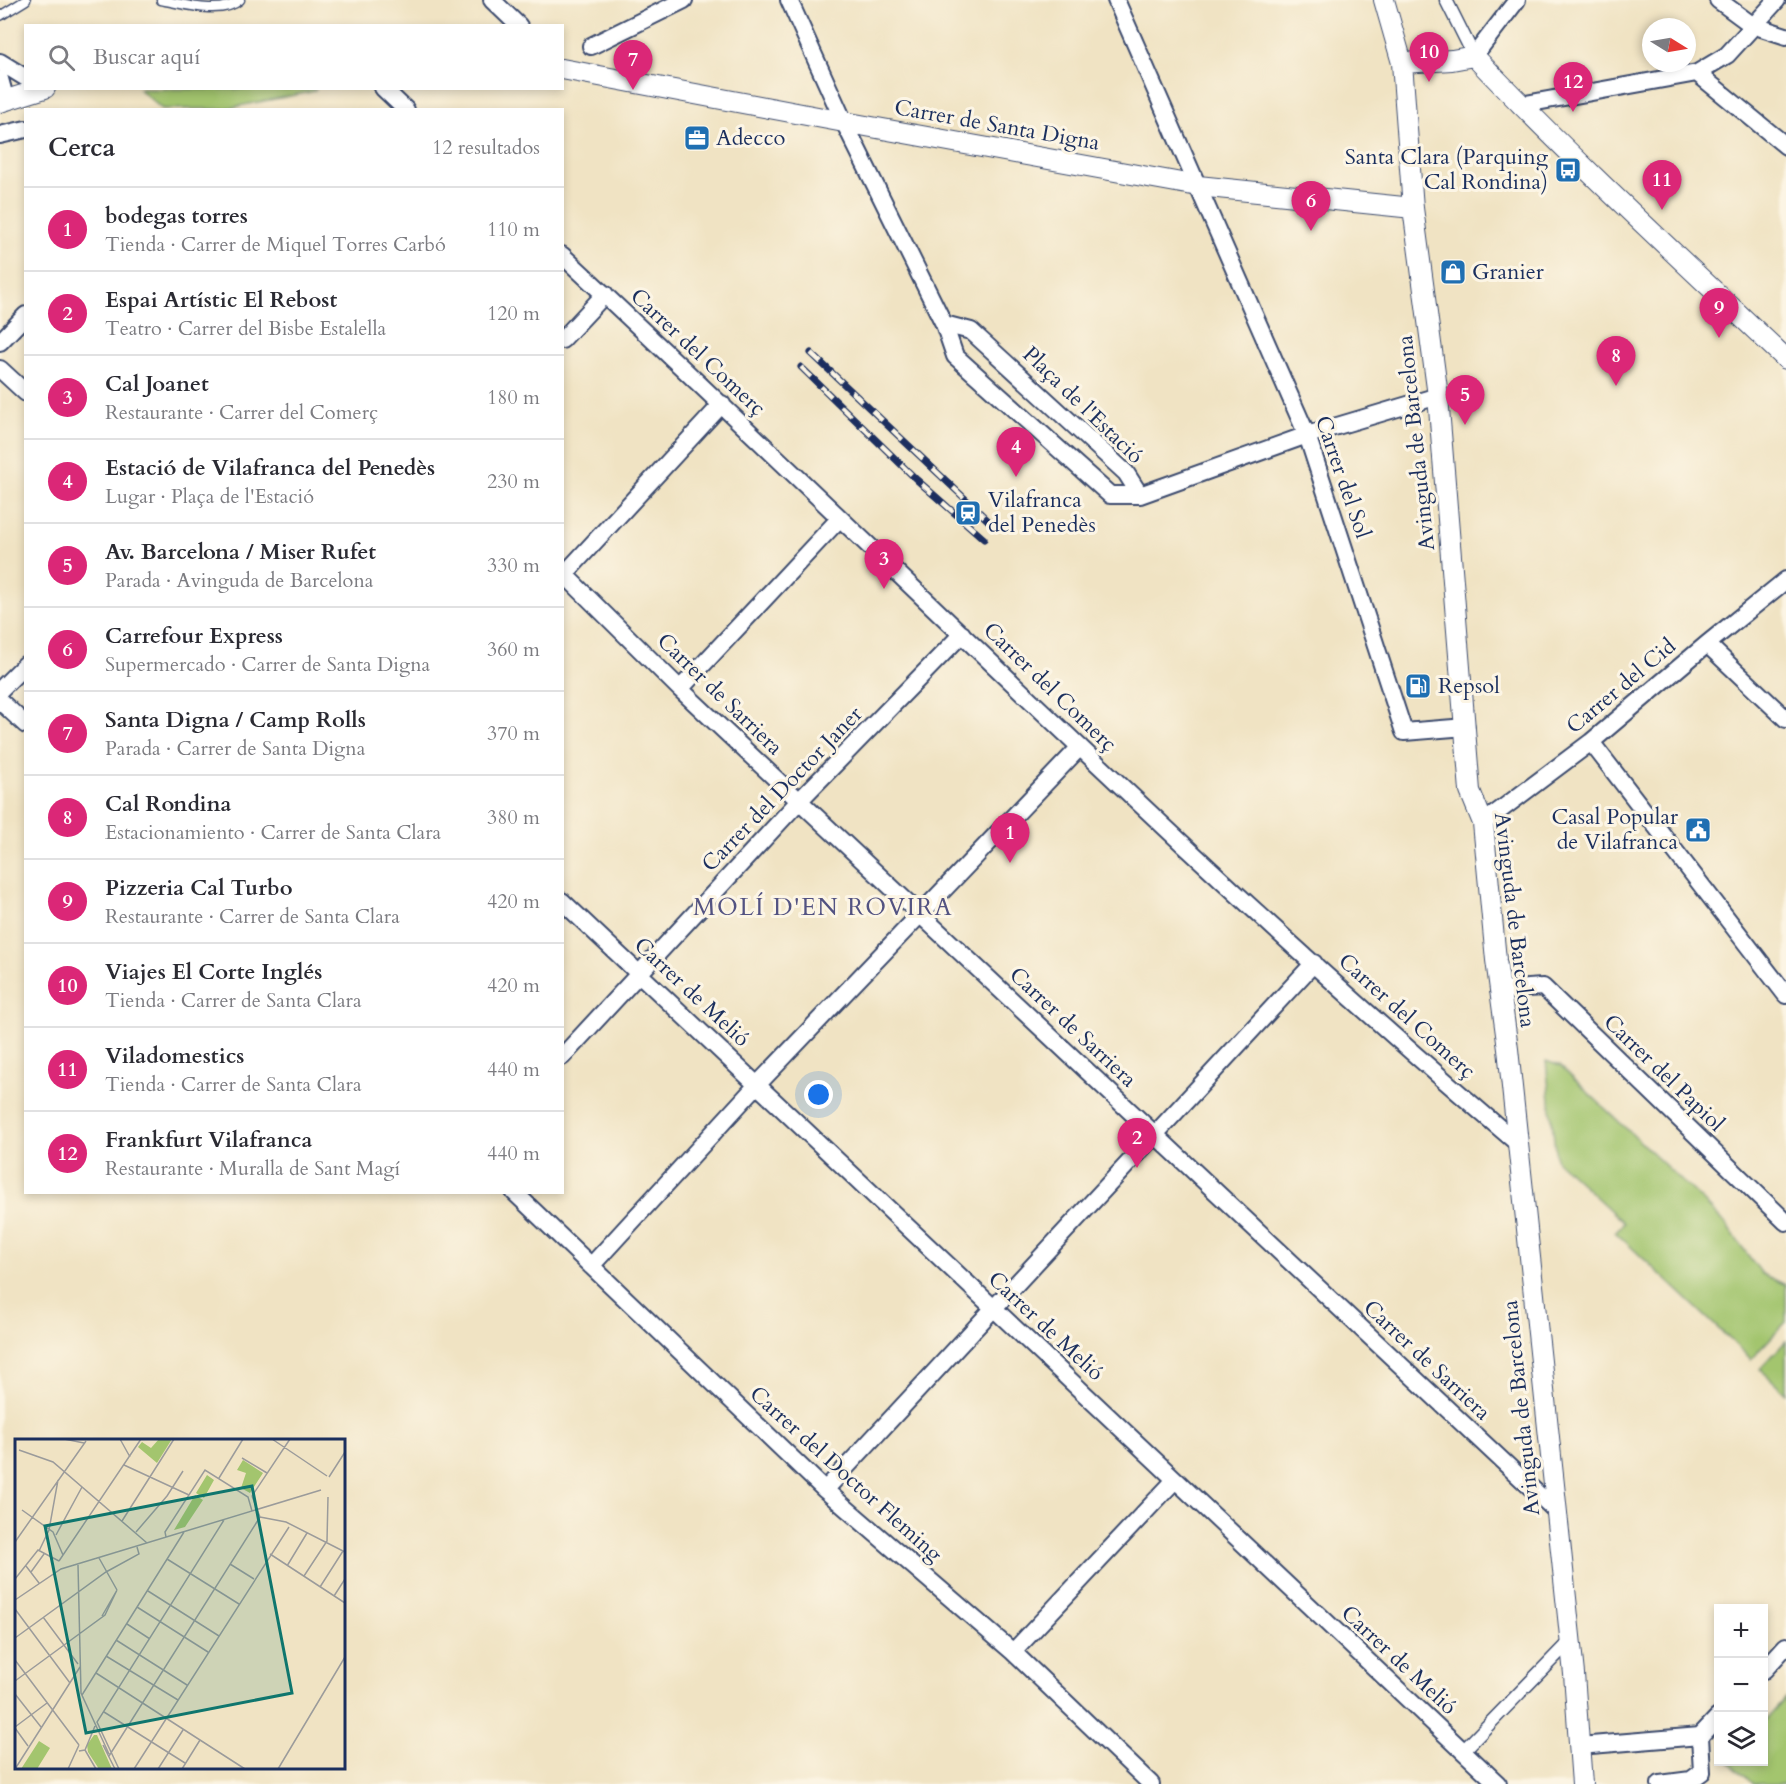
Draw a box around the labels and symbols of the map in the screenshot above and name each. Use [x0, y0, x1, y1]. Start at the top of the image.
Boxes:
north arrow [1642, 18, 1696, 72]
pin: 10 [1410, 32, 1448, 82]
pin: 7 [614, 40, 652, 90]
pin: 12 [1554, 63, 1592, 112]
street label: Carrer de Santa Digna [892, 92, 1102, 158]
office icon: Adecco [682, 123, 712, 153]
place label: Adecco [716, 123, 785, 153]
place label: Santa Clara (Parquing Cal Rondina) [1345, 142, 1549, 197]
bus stop icon: Santa Clara (Parquing Cal Rondina) [1553, 155, 1583, 185]
pin: 11 [1642, 160, 1682, 210]
pin: 6 [1292, 182, 1330, 231]
shop icon: Granier [1438, 257, 1468, 287]
place label: Granier [1472, 257, 1545, 287]
street label: Carrer del Comerç [624, 281, 772, 423]
pin: 9 [1700, 288, 1738, 338]
street label: Avinguda de Barcelona [1390, 333, 1442, 552]
pin: 8 [1596, 336, 1636, 386]
street label: Plaça de l'Estació [1016, 340, 1150, 470]
pin: 5 [1446, 376, 1484, 425]
street label: Carrer del Sol [1308, 412, 1378, 543]
pin: 4 [996, 428, 1036, 477]
place label: Vilafranca del Penedès [988, 485, 1096, 540]
station icon: Vilafranca del Penedès [953, 498, 983, 528]
pin: 3 [864, 540, 904, 589]
street label: Carrer del Comerç [977, 615, 1123, 759]
street label: Carrer de Sarriera [651, 626, 790, 762]
street label: Carrer del Cid [1560, 631, 1682, 741]
fuel station icon: Repsol [1403, 671, 1433, 701]
place label: Repsol [1438, 671, 1500, 701]
street label: Carrer del Doctor Janer [695, 699, 870, 878]
place label: Casal Popular de Vilafranca [1551, 802, 1679, 857]
street label: Avinguda de Barcelona [1487, 811, 1543, 1030]
pin: 1 [990, 814, 1030, 863]
public building icon: Casal Popular de Vilafranca [1683, 815, 1713, 845]
district label: MOLÍ D'EN ROVIRA [693, 891, 953, 924]
street label: Carrer de Melió [628, 930, 757, 1054]
street label: Carrer del Comerç [1332, 946, 1482, 1086]
street label: Carrer de Sarriera [1003, 960, 1144, 1094]
street label: Carrer del Papiol [1597, 1008, 1731, 1139]
your location [804, 1080, 833, 1109]
pin: 2 [1118, 1118, 1156, 1168]
street label: Carrer de Melió [982, 1264, 1111, 1388]
street label: Carrer de Sarriera [1357, 1293, 1498, 1427]
street label: Avinguda de Barcelona [1495, 1298, 1547, 1517]
street label: Carrer del Doctor Fleming [743, 1379, 949, 1569]
inset map [15, 1439, 345, 1769]
street label: Carrer de Melió [1335, 1598, 1464, 1722]

